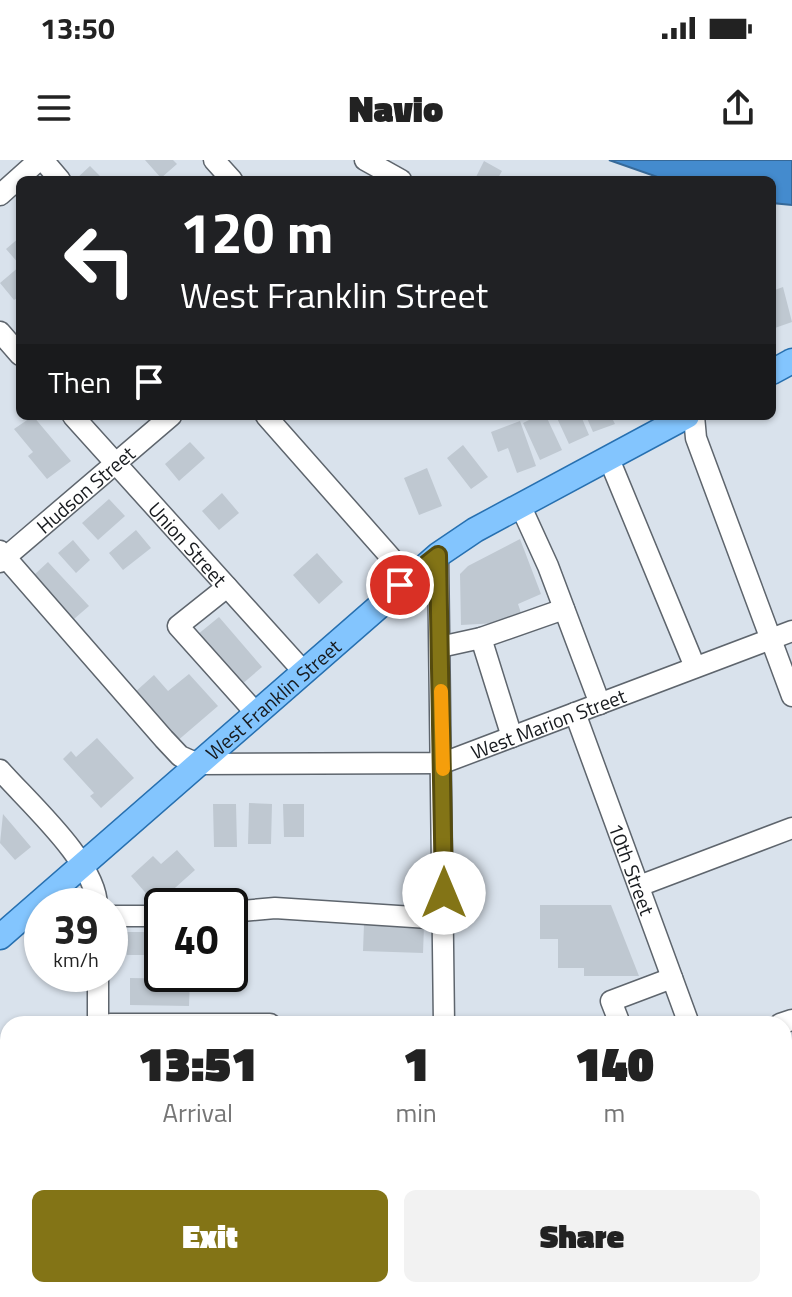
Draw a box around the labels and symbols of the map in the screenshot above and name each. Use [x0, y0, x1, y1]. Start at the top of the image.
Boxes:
street label: Hudson Street [29, 438, 141, 540]
street label: Union Street [141, 494, 235, 593]
pin [366, 551, 434, 619]
street label: West Franklin Street [198, 631, 348, 767]
street label: West Marion Street [466, 680, 630, 767]
street label: 10th Street [601, 818, 663, 919]
position arrow [402, 851, 486, 935]
speed limit sign: 40 [144, 888, 248, 992]

